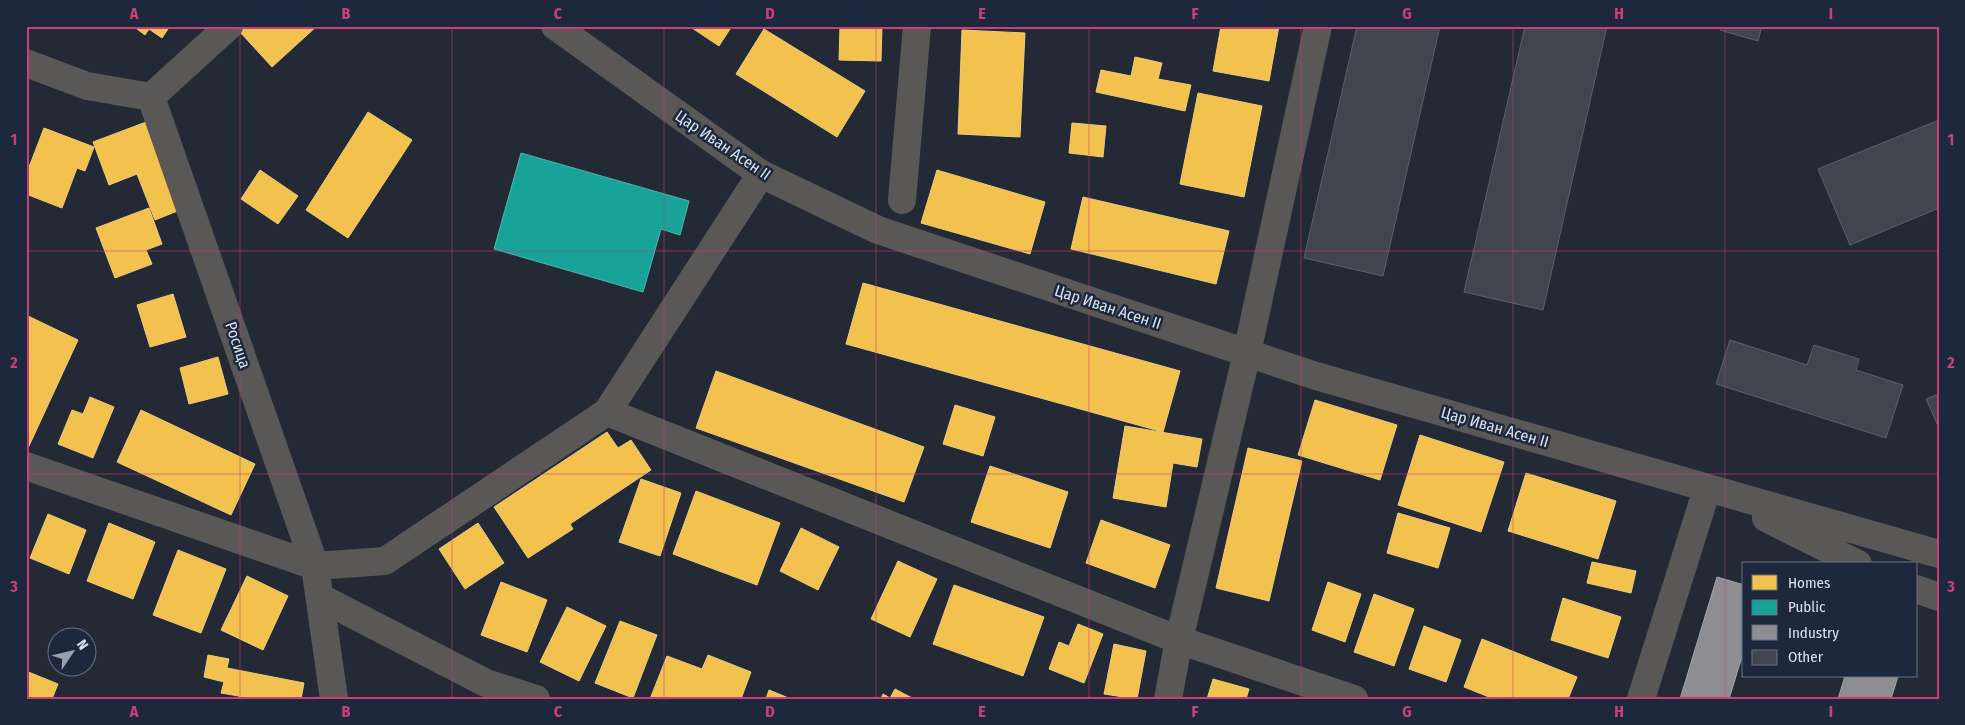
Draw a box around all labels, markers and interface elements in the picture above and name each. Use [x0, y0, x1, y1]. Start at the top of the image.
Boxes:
text: A [129, 4, 139, 23]
text: B [342, 4, 351, 23]
text: C [554, 4, 563, 23]
text: D [765, 4, 775, 23]
text: E [978, 4, 986, 23]
text: F [1191, 4, 1199, 23]
text: G [1402, 4, 1412, 23]
text: H [1614, 4, 1624, 23]
text: I [1829, 4, 1833, 23]
street label: Цар Иван Асен II [672, 106, 774, 184]
text: 1 [11, 130, 17, 149]
text: 1 [1948, 130, 1954, 149]
street label: Цар Иван Асен II [1052, 281, 1164, 333]
street label: Росица [221, 319, 255, 371]
text: 2 [9, 353, 18, 372]
text: 2 [1946, 353, 1955, 372]
street label: Цар Иван Асен II [1439, 403, 1551, 451]
legend [1742, 562, 1918, 678]
text: Homes [1788, 574, 1830, 592]
text: 3 [9, 577, 18, 596]
text: 3 [1946, 577, 1955, 596]
text: Public [1788, 598, 1826, 616]
text: Industry [1788, 624, 1839, 642]
north arrow [48, 628, 98, 678]
text: N [73, 637, 92, 653]
text: Other [1788, 648, 1824, 666]
text: A [129, 702, 139, 721]
text: B [342, 702, 351, 721]
text: C [554, 702, 563, 721]
text: D [765, 702, 775, 721]
text: E [978, 702, 986, 721]
text: F [1191, 702, 1199, 721]
text: G [1402, 702, 1412, 721]
text: H [1614, 702, 1624, 721]
text: I [1829, 702, 1833, 721]

